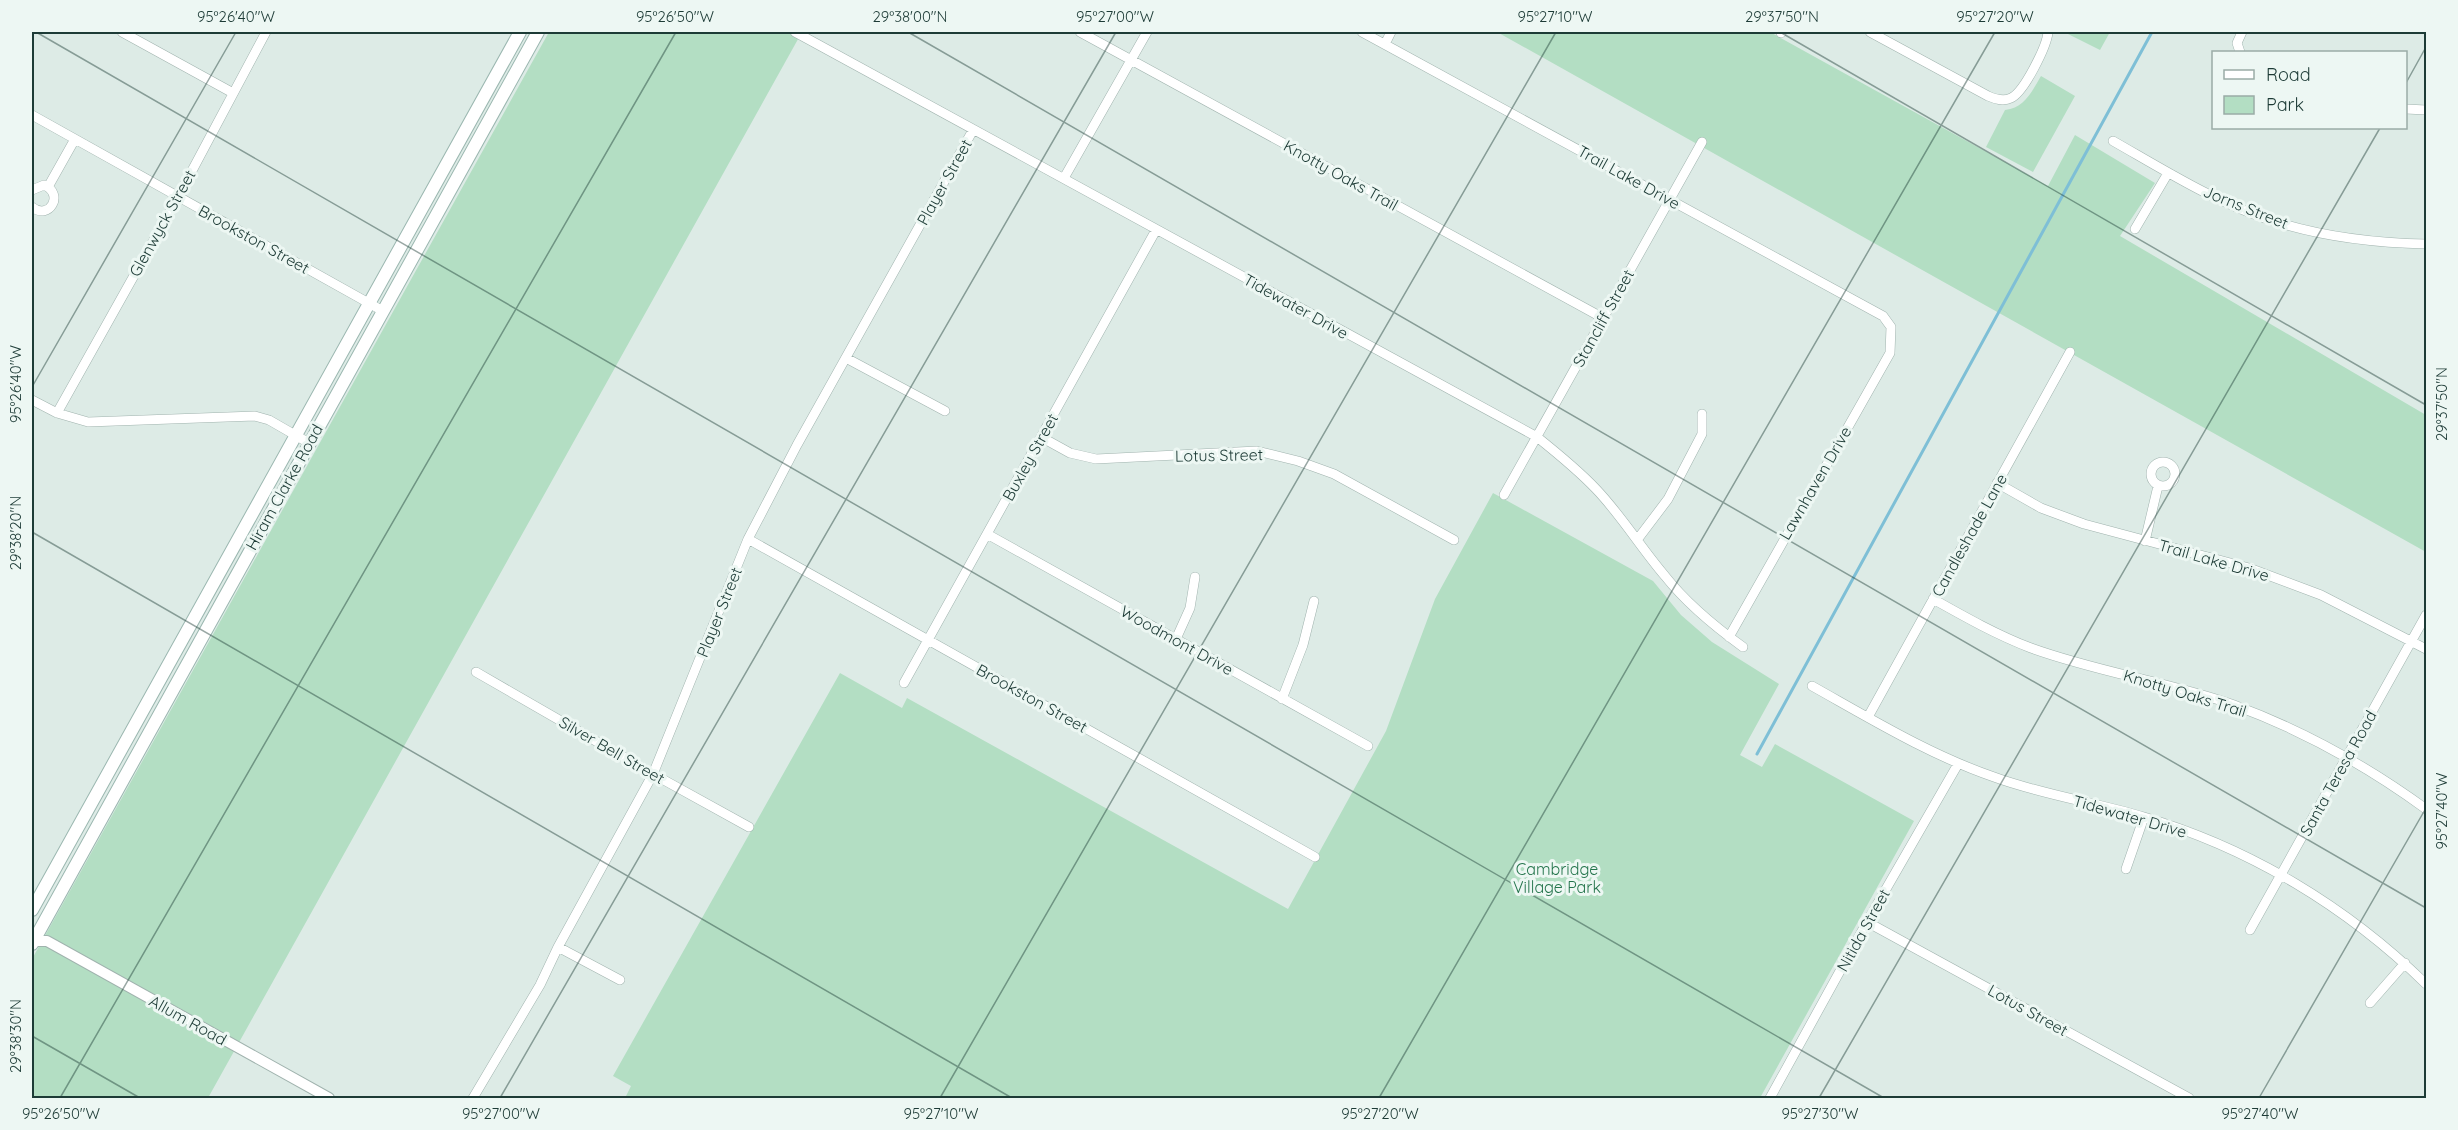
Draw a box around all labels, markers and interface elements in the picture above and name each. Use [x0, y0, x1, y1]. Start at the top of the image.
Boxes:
text: 95°26'40"W [197, 7, 275, 26]
text: 95°26'50"W [636, 7, 715, 26]
text: 29°38'00"N [872, 7, 948, 26]
text: 95°27'00"W [1076, 7, 1155, 26]
text: 95°27'10"W [1518, 7, 1593, 26]
text: 29°37'50"N [1745, 7, 1819, 26]
text: 95°27'20"W [1956, 7, 2034, 26]
legend [2212, 51, 2407, 129]
text: Road [2266, 63, 2311, 86]
text: Park [2266, 93, 2304, 116]
street label: Knotty Oaks Trail [1280, 135, 1402, 215]
street label: Player Street [912, 136, 976, 228]
street label: Trail Lake Drive [1574, 141, 1684, 213]
street label: Glenwyck Street [124, 166, 200, 280]
street label: Jorns Street [2201, 181, 2291, 233]
street label: Brookston Street [195, 200, 313, 278]
street label: Stancliff Street [1568, 266, 1638, 370]
street label: Tidewater Drive [1240, 269, 1352, 343]
text: 95°26'40"W [6, 345, 25, 423]
text: 29°37'50"N [2432, 367, 2451, 441]
street label: Buxley Street [998, 410, 1062, 504]
street label: Hiram Clarke Road [241, 421, 327, 553]
street label: Lawnhaven Drive [1774, 423, 1856, 543]
street label: Lotus Street [1175, 444, 1263, 466]
street label: Candleshade Lane [1927, 470, 2011, 600]
text: 29°38'20"N [6, 496, 25, 570]
street label: Trail Lake Drive [2156, 535, 2272, 585]
street label: Player Street [692, 564, 746, 660]
street label: Woodmont Drive [1117, 601, 1237, 679]
street label: Brookston Street [973, 659, 1091, 737]
street label: Knotty Oaks Trail [2121, 665, 2249, 721]
street label: Santa Teresa Road [2295, 707, 2381, 839]
street label: Silver Bell Street [556, 712, 668, 788]
text: 95°27'40"W [2432, 772, 2451, 850]
street label: Tidewater Drive [2071, 790, 2189, 842]
park label: Cambridge Village Park [1513, 859, 1601, 897]
street label: Nitida Street [1832, 885, 1894, 975]
street label: Lotus Street [1985, 980, 2071, 1040]
street label: Allum Road [146, 991, 230, 1049]
text: 29°38'30"N [6, 999, 25, 1073]
text: 95°26'50"W [22, 1104, 101, 1123]
text: 95°27'00"W [462, 1104, 541, 1123]
text: 95°27'10"W [904, 1104, 979, 1123]
text: 95°27'20"W [1341, 1104, 1419, 1123]
text: 95°27'30"W [1781, 1104, 1859, 1123]
text: 95°27'40"W [2221, 1104, 2299, 1123]

